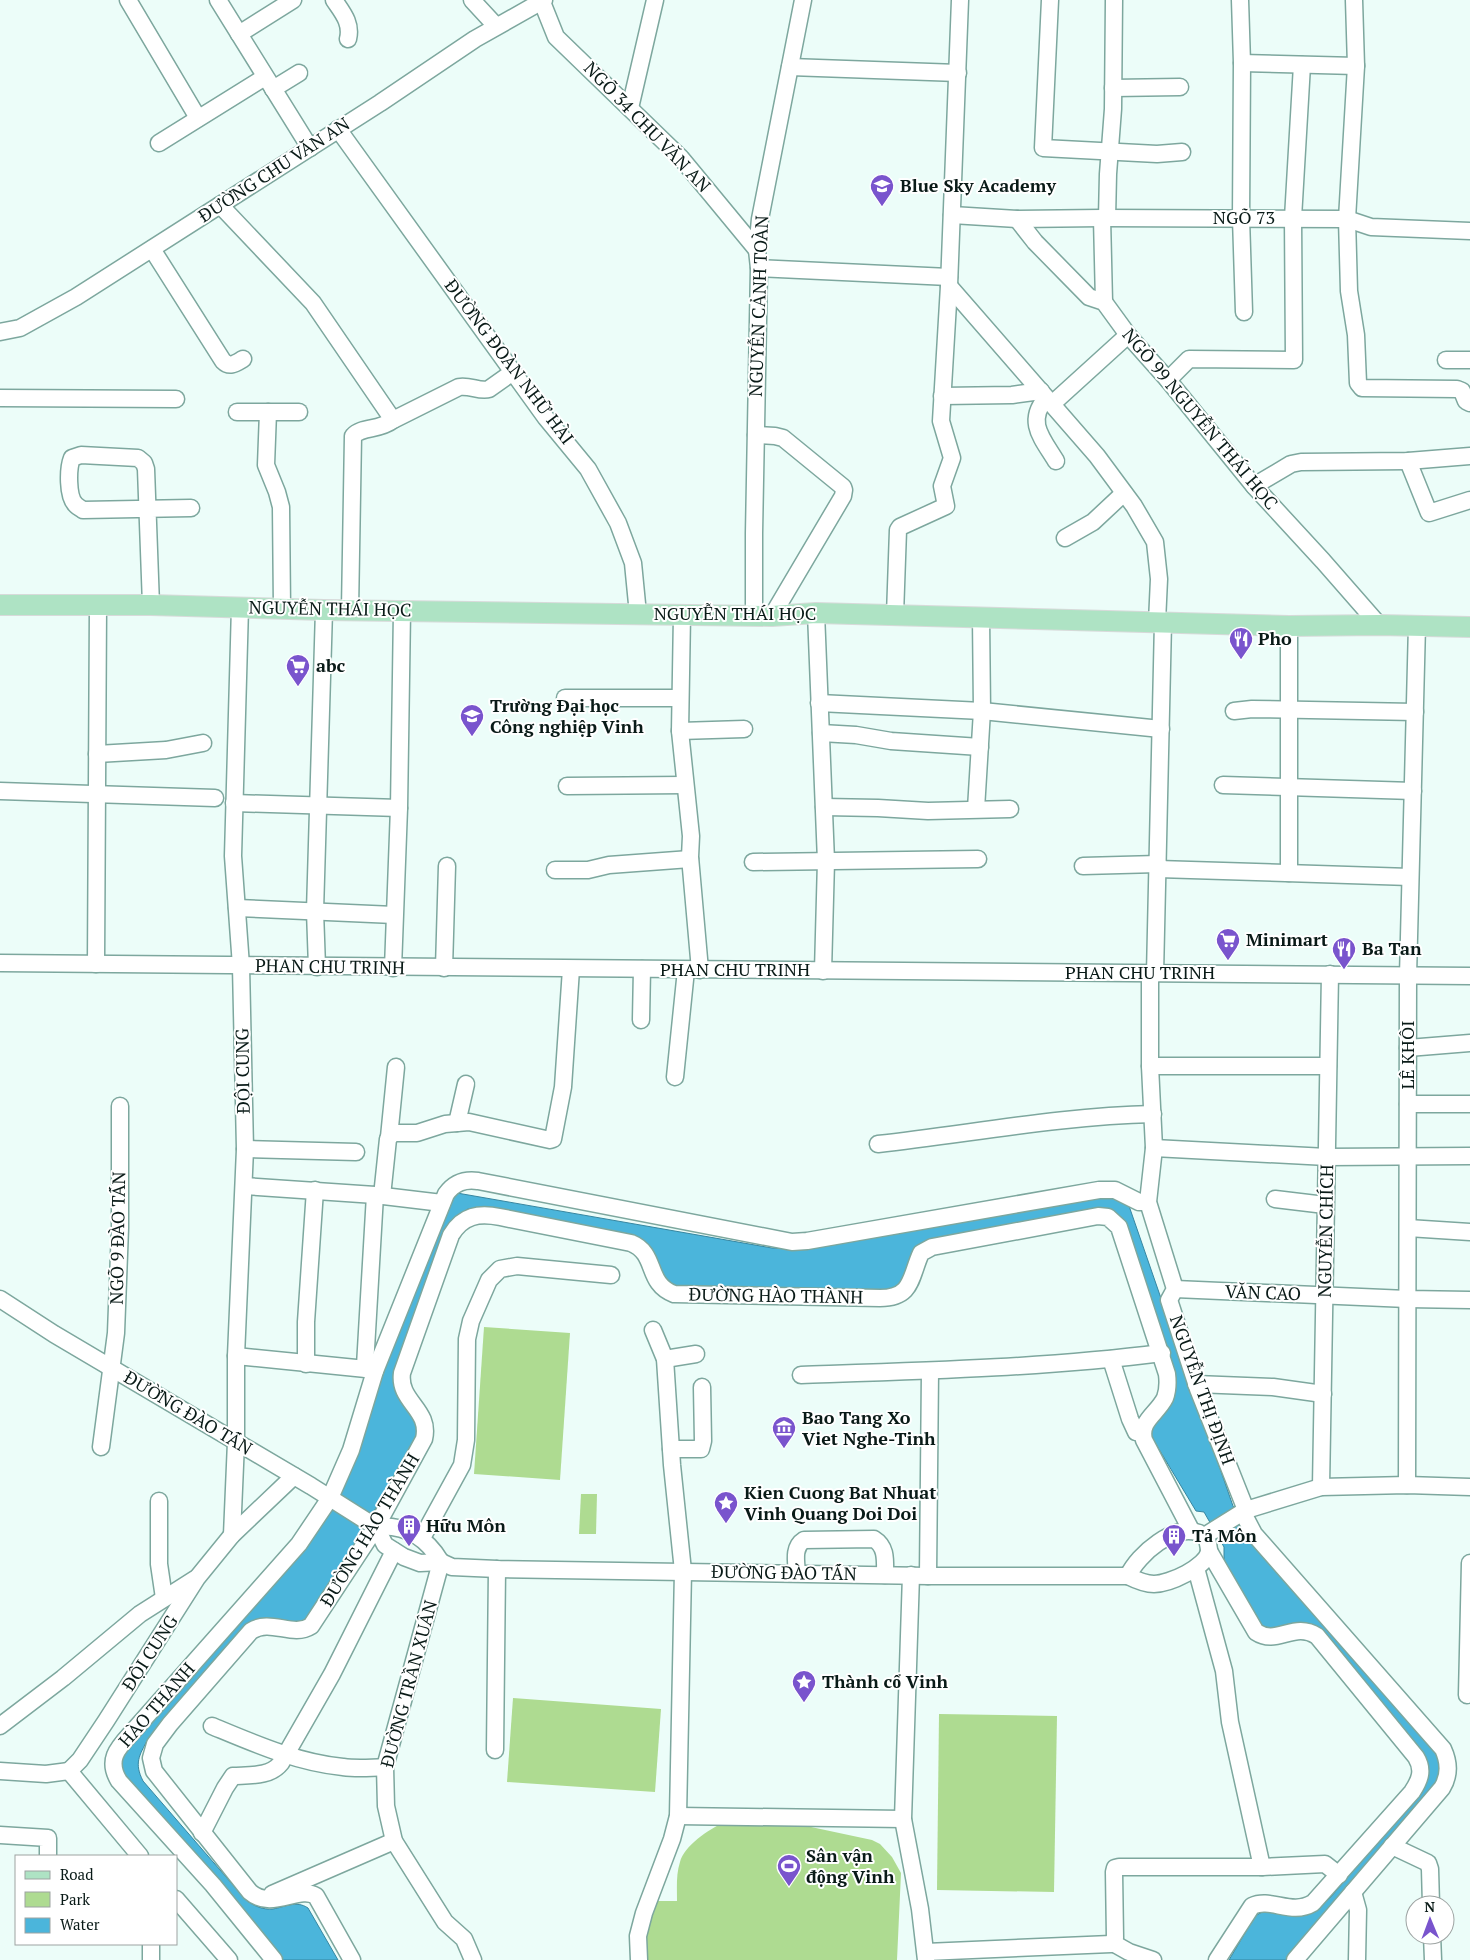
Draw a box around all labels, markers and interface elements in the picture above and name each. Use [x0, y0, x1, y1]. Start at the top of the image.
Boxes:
street label: NGÕ 34 CHU VĂN AN [579, 56, 716, 197]
street label: ĐƯỜNG CHU VĂN AN [193, 111, 354, 227]
school or university icon: Blue Sky Academy [869, 173, 895, 207]
place label: Blue Sky Academy [900, 173, 1056, 197]
street label: NGÕ 73 [1213, 205, 1275, 229]
street label: NGUYỄN CẢNH TOÀN [743, 215, 773, 397]
street label: ĐƯỜNG ĐOÀN NHỮ HÀI [440, 274, 580, 449]
street label: NGÕ 99 NGUYỄN THÁI HỌC [1118, 323, 1284, 514]
street label: NGUYỄN THÁI HỌC [248, 595, 412, 621]
street label: NGUYỄN THÁI HỌC [654, 601, 816, 625]
restaurant icon: Pho [1228, 626, 1254, 660]
place label: Pho [1258, 626, 1292, 650]
supermarket icon: abc [285, 653, 311, 687]
place label: abc [316, 653, 346, 677]
place label: Trường Đại học Công nghiệp Vinh [490, 693, 644, 738]
school or university icon: Trường Đại học Công nghiệp Vinh [459, 703, 485, 737]
supermarket icon: Minimart [1215, 927, 1241, 961]
place label: Minimart [1246, 927, 1328, 951]
restaurant icon: Ba Tan [1331, 936, 1357, 970]
place label: Ba Tan [1362, 936, 1422, 960]
street label: PHAN CHU TRINH [255, 953, 405, 979]
street label: PHAN CHU TRINH [660, 957, 810, 981]
street label: PHAN CHU TRINH [1065, 960, 1215, 984]
street label: LÊ KHÔI [1395, 1020, 1419, 1090]
street label: ĐỘI CUNG [229, 1027, 255, 1114]
street label: NGUYỄN CHÍCH [1312, 1164, 1338, 1298]
street label: NGÕ 9 ĐÀO TẤN [104, 1171, 130, 1305]
street label: VĂN CAO [1225, 1279, 1301, 1305]
street label: ĐƯỜNG HÀO THÀNH [689, 1281, 864, 1309]
street label: NGUYỄN THỊ ĐỊNH [1165, 1312, 1241, 1468]
street label: ĐƯỜNG ĐÀO TẤN [120, 1364, 257, 1460]
place label: Bao Tang Xo Viet Nghe-Tinh [802, 1405, 936, 1450]
museum icon: Bao Tang Xo Viet Nghe-Tinh [771, 1415, 797, 1449]
street label: ĐƯỜNG HÀO THÀNH [314, 1448, 424, 1611]
place label: Kien Cuong Bat Nhuat Vinh Quang Doi Doi [744, 1480, 936, 1525]
place icon: Kien Cuong Bat Nhuat Vinh Quang Doi Doi [713, 1490, 739, 1524]
building icon: Hữu Môn [396, 1513, 422, 1547]
place label: Hữu Môn [426, 1513, 506, 1537]
building icon: Tả Môn [1161, 1523, 1187, 1557]
place label: Tả Môn [1192, 1523, 1257, 1547]
street label: ĐƯỜNG ĐÀO TẤN [711, 1559, 857, 1585]
street label: ĐƯỜNG TRẦN XUÂN [374, 1597, 442, 1770]
street label: ĐỘI CUNG [116, 1609, 183, 1695]
street label: HÀO THÀNH [113, 1657, 200, 1752]
place icon: Thành cổ Vinh [791, 1669, 817, 1703]
place label: Thành cổ Vinh [822, 1669, 949, 1693]
place label: Sân vận động Vinh [806, 1843, 895, 1888]
sports icon: Sân vận động Vinh [776, 1853, 802, 1887]
legend [15, 1855, 178, 1945]
text: Road [60, 1864, 93, 1884]
text: Park [60, 1889, 90, 1909]
north arrow [1405, 1895, 1455, 1945]
text: N [1424, 1897, 1436, 1916]
text: Water [60, 1914, 100, 1934]

